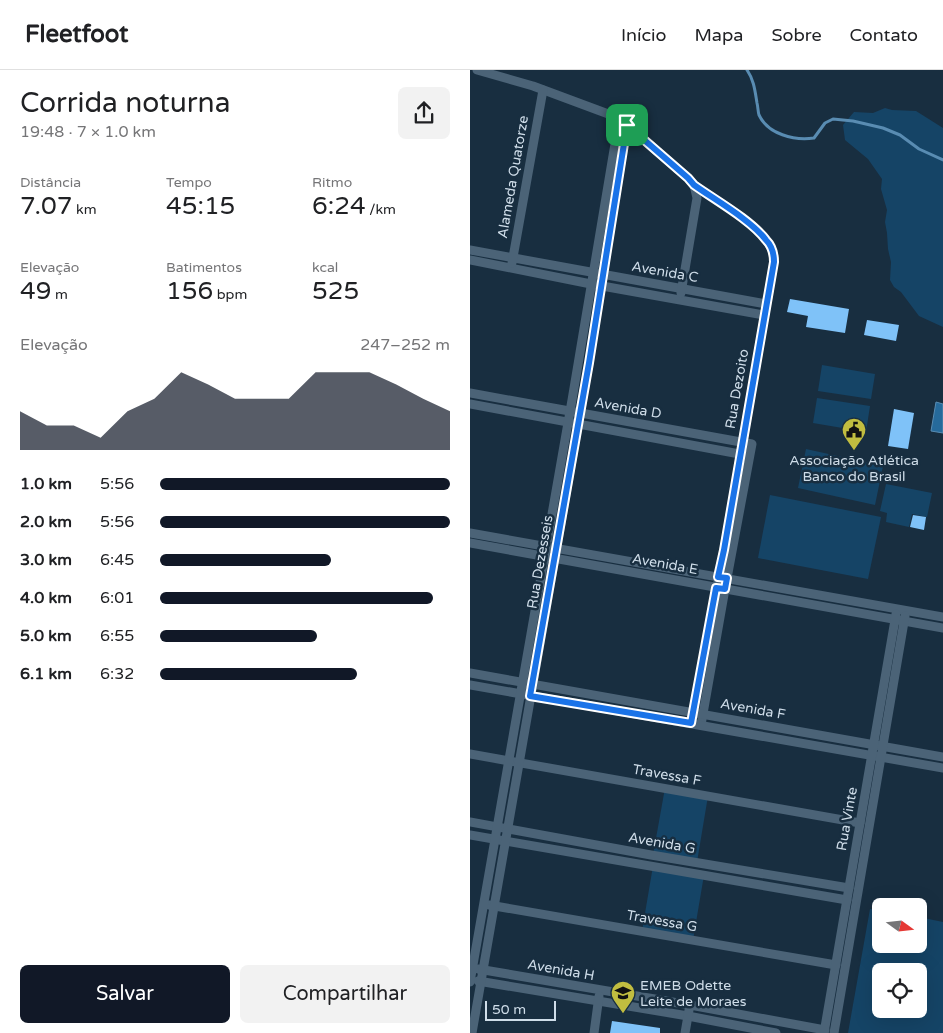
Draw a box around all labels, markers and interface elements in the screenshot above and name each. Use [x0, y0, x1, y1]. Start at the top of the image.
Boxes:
text: Fleetfoot [25, 20, 128, 49]
text: Início [621, 24, 666, 46]
text: Mapa [694, 24, 743, 46]
text: Sobre [771, 24, 822, 46]
text: Contato [850, 24, 918, 46]
text: Corrida noturna [20, 86, 230, 120]
button: share [398, 87, 450, 139]
pin [606, 104, 648, 146]
icon: arrive [613, 111, 641, 139]
street label: Alameda Quatorze [494, 114, 532, 240]
text: 19:48 · 7 × 1.0 km [20, 122, 156, 142]
text: Distância [20, 174, 81, 191]
text: Tempo [166, 174, 212, 191]
text: Ritmo [312, 174, 352, 191]
text: 7.07 [20, 191, 72, 221]
text: 45:15 [166, 191, 235, 221]
text: 6:24 [312, 191, 366, 221]
text: km [72, 201, 96, 218]
text: /km [366, 201, 396, 218]
street label: Avenida C [630, 258, 700, 286]
text: Elevação [20, 259, 79, 276]
text: Batimentos [166, 259, 242, 276]
text: kcal [312, 259, 338, 276]
text: 49 [20, 276, 51, 306]
text: 156 [166, 276, 213, 306]
text: 525 [312, 276, 359, 306]
text: m [51, 286, 68, 303]
text: bpm [213, 286, 247, 303]
text: Elevação [20, 335, 88, 355]
text: 247–252 m [360, 335, 450, 355]
street label: Rua Dezoito [722, 348, 752, 430]
street label: Avenida D [593, 394, 663, 422]
public building icon: Associação Atlética Banco do Brasil [841, 417, 867, 451]
place label: Associação Atlética Banco do Brasil [789, 452, 919, 485]
text: 1.0 km [20, 474, 72, 494]
text: 5:56 [100, 474, 134, 494]
text: 2.0 km [20, 512, 72, 532]
text: 5:56 [100, 512, 134, 532]
street label: Rua Dezesseis [523, 514, 557, 610]
text: 3.0 km [20, 550, 72, 570]
text: 6:45 [100, 550, 134, 570]
street label: Avenida E [631, 550, 699, 578]
text: 4.0 km [20, 588, 72, 608]
text: 6:01 [100, 588, 134, 608]
text: 5.0 km [20, 626, 72, 646]
text: 6:55 [100, 626, 134, 646]
text: 6.1 km [20, 664, 72, 684]
text: 6:32 [100, 664, 134, 684]
street label: Avenida F [719, 695, 787, 723]
street label: Travessa F [631, 761, 703, 789]
street label: Rua Vinte [833, 786, 861, 852]
street label: Avenida G [627, 829, 697, 857]
north arrow [872, 898, 928, 952]
map controls [872, 898, 927, 1018]
street label: Travessa G [625, 906, 699, 936]
street label: Avenida H [526, 956, 596, 984]
button: locate [872, 963, 927, 1018]
button: Salvar [20, 965, 230, 1023]
button: Compartilhar [240, 965, 450, 1023]
place label: EMEB Odette Leite de Moraes [640, 977, 747, 1010]
school or university icon: EMEB Odette Leite de Moraes [610, 980, 636, 1014]
scale bar [485, 998, 556, 1021]
text: 50 m [492, 1001, 526, 1018]

